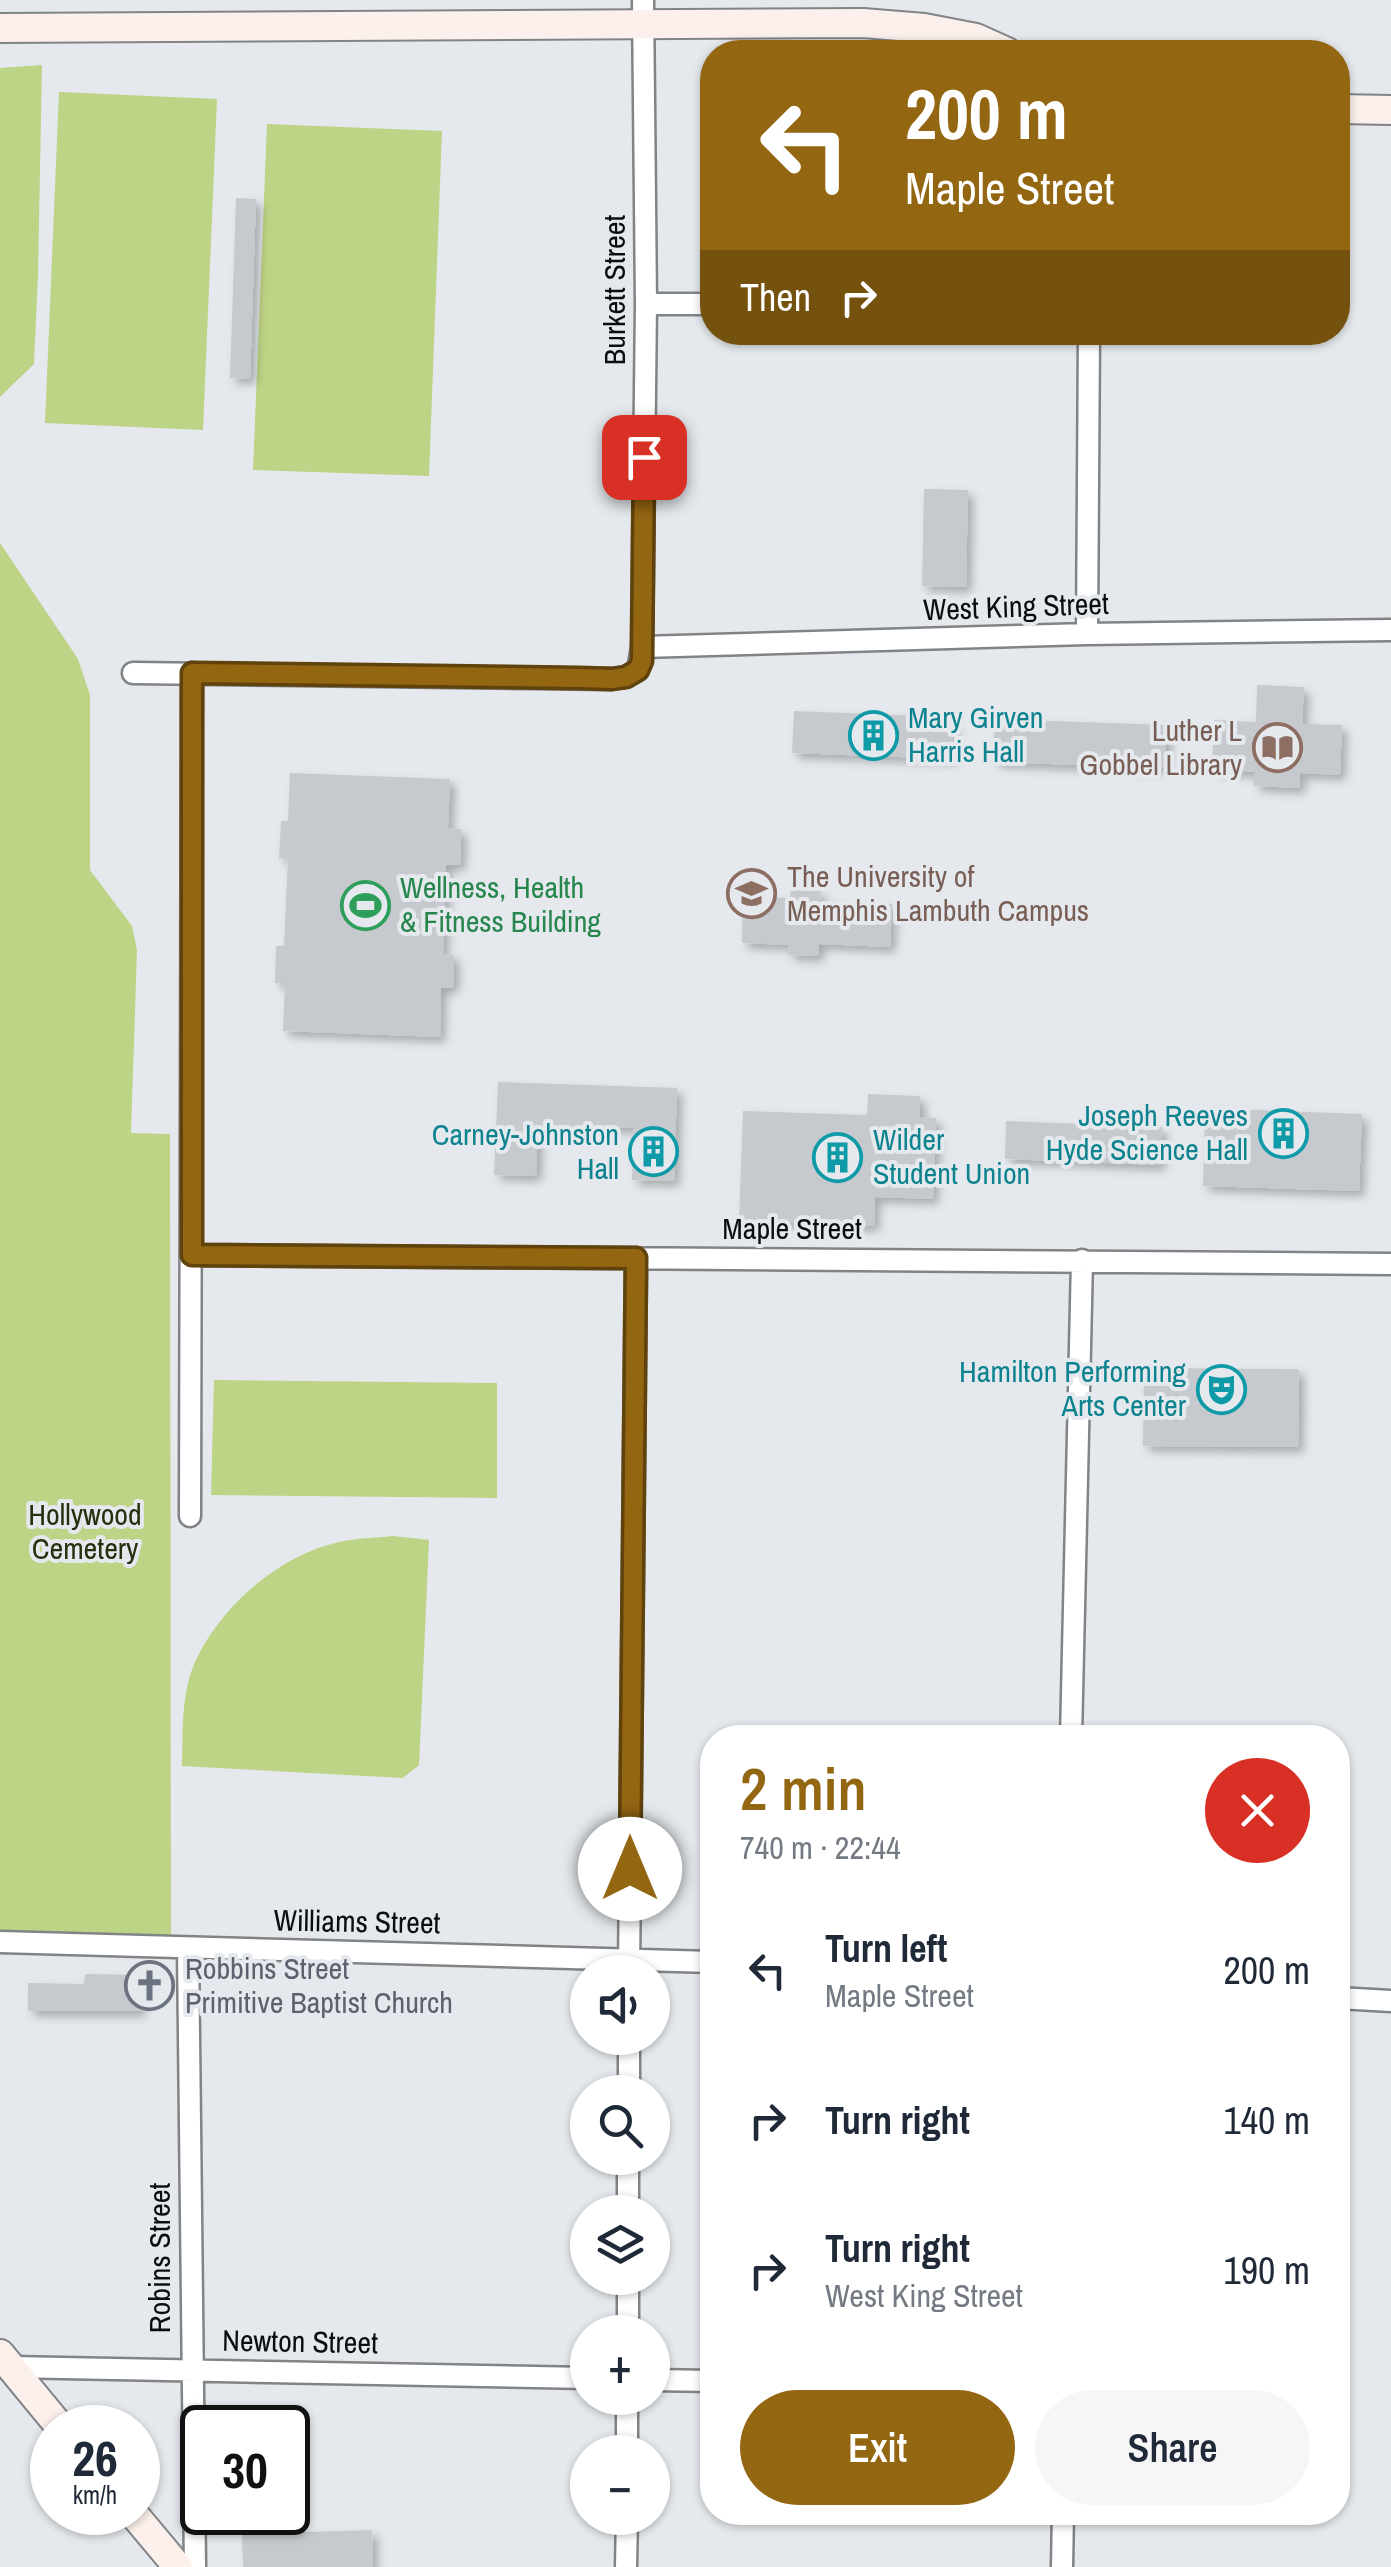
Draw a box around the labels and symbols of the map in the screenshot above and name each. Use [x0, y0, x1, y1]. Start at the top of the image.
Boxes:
street label: Burkett Street [594, 215, 634, 365]
pin [602, 415, 687, 500]
street label: West King Street [923, 583, 1110, 629]
place label: Mary Girven Harris Hall [908, 697, 1043, 771]
building icon: Mary Girven Harris Hall [847, 709, 899, 761]
place label: Luther L Gobbel Library [1079, 710, 1243, 784]
library icon: Luther L Gobbel Library [1251, 722, 1303, 774]
place label: The University of Memphis Lambuth Campus [787, 856, 1089, 930]
place label: Wellness, Health & Fitness Building [400, 867, 601, 941]
school or university icon: The University of Memphis Lambuth Campus [726, 868, 778, 920]
sports icon: Wellness, Health & Fitness Building [339, 879, 391, 931]
place label: Joseph Reeves Hyde Science Hall [1046, 1095, 1248, 1169]
building icon: Joseph Reeves Hyde Science Hall [1257, 1107, 1309, 1159]
place label: Carney-Johnston Hall [432, 1114, 619, 1188]
place label: Wilder Student Union [873, 1119, 1030, 1193]
building icon: Carney-Johnston Hall [628, 1126, 680, 1178]
building icon: Wilder Student Union [812, 1131, 864, 1183]
street label: Maple Street [722, 1208, 862, 1248]
place label: Hamilton Performing Arts Center [959, 1351, 1187, 1425]
theatre icon: Hamilton Performing Arts Center [1195, 1363, 1247, 1415]
park label: Hollywood Cemetery [28, 1494, 142, 1568]
position arrow [578, 1817, 682, 1921]
street label: Williams Street [273, 1900, 441, 1942]
place label: Robbins Street Primitive Baptist Church [185, 1948, 453, 2022]
church icon: Robbins Street Primitive Baptist Church [124, 1960, 176, 2012]
street label: Robins Street [139, 2183, 179, 2333]
street label: Newton Street [222, 2320, 378, 2362]
speed limit sign: 30 [180, 2405, 310, 2535]

